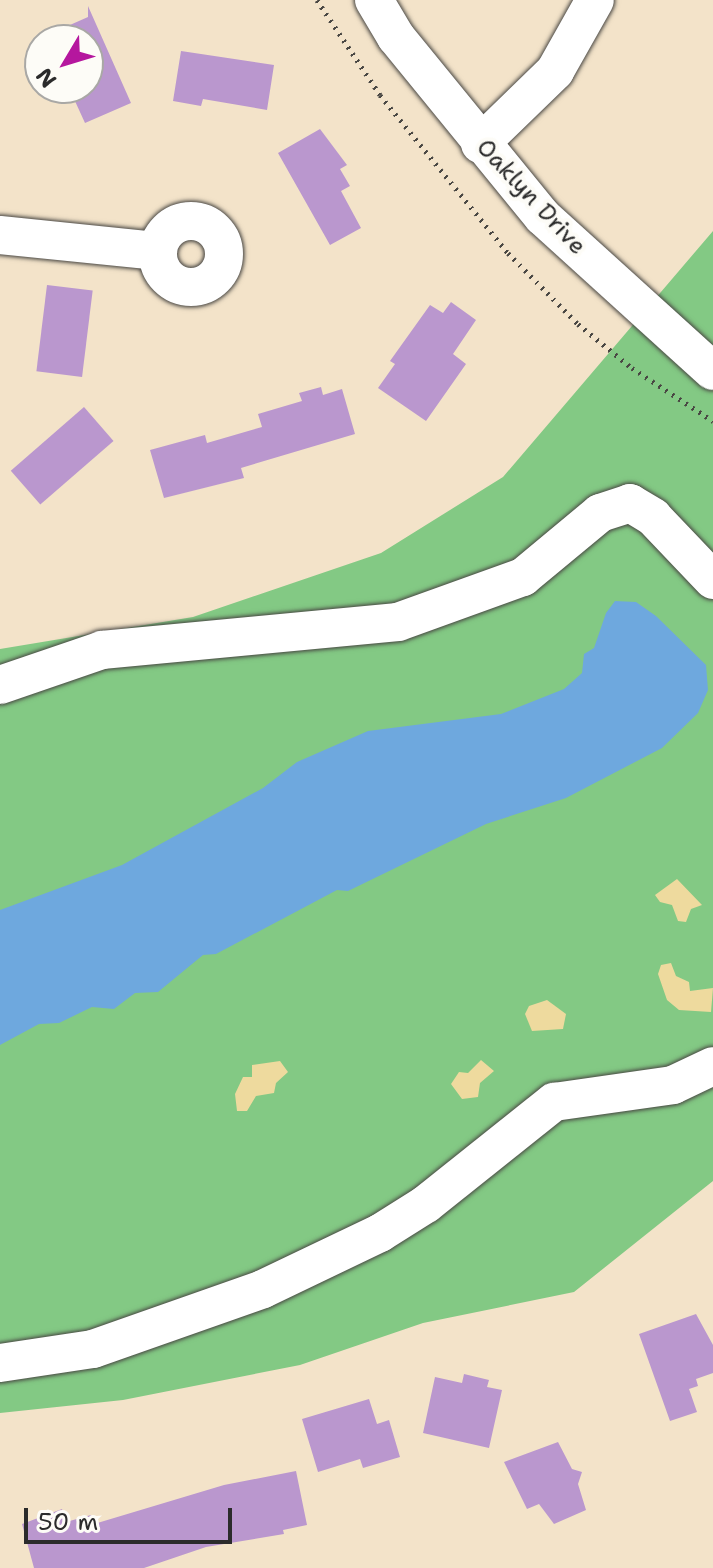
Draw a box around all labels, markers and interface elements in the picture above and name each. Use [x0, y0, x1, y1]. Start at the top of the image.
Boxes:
north arrow [24, 24, 104, 104]
text: N [29, 62, 63, 94]
street label: Oaklyn Drive [470, 133, 592, 261]
scale bar [28, 1492, 236, 1542]
text: 50 m [38, 1506, 98, 1538]

